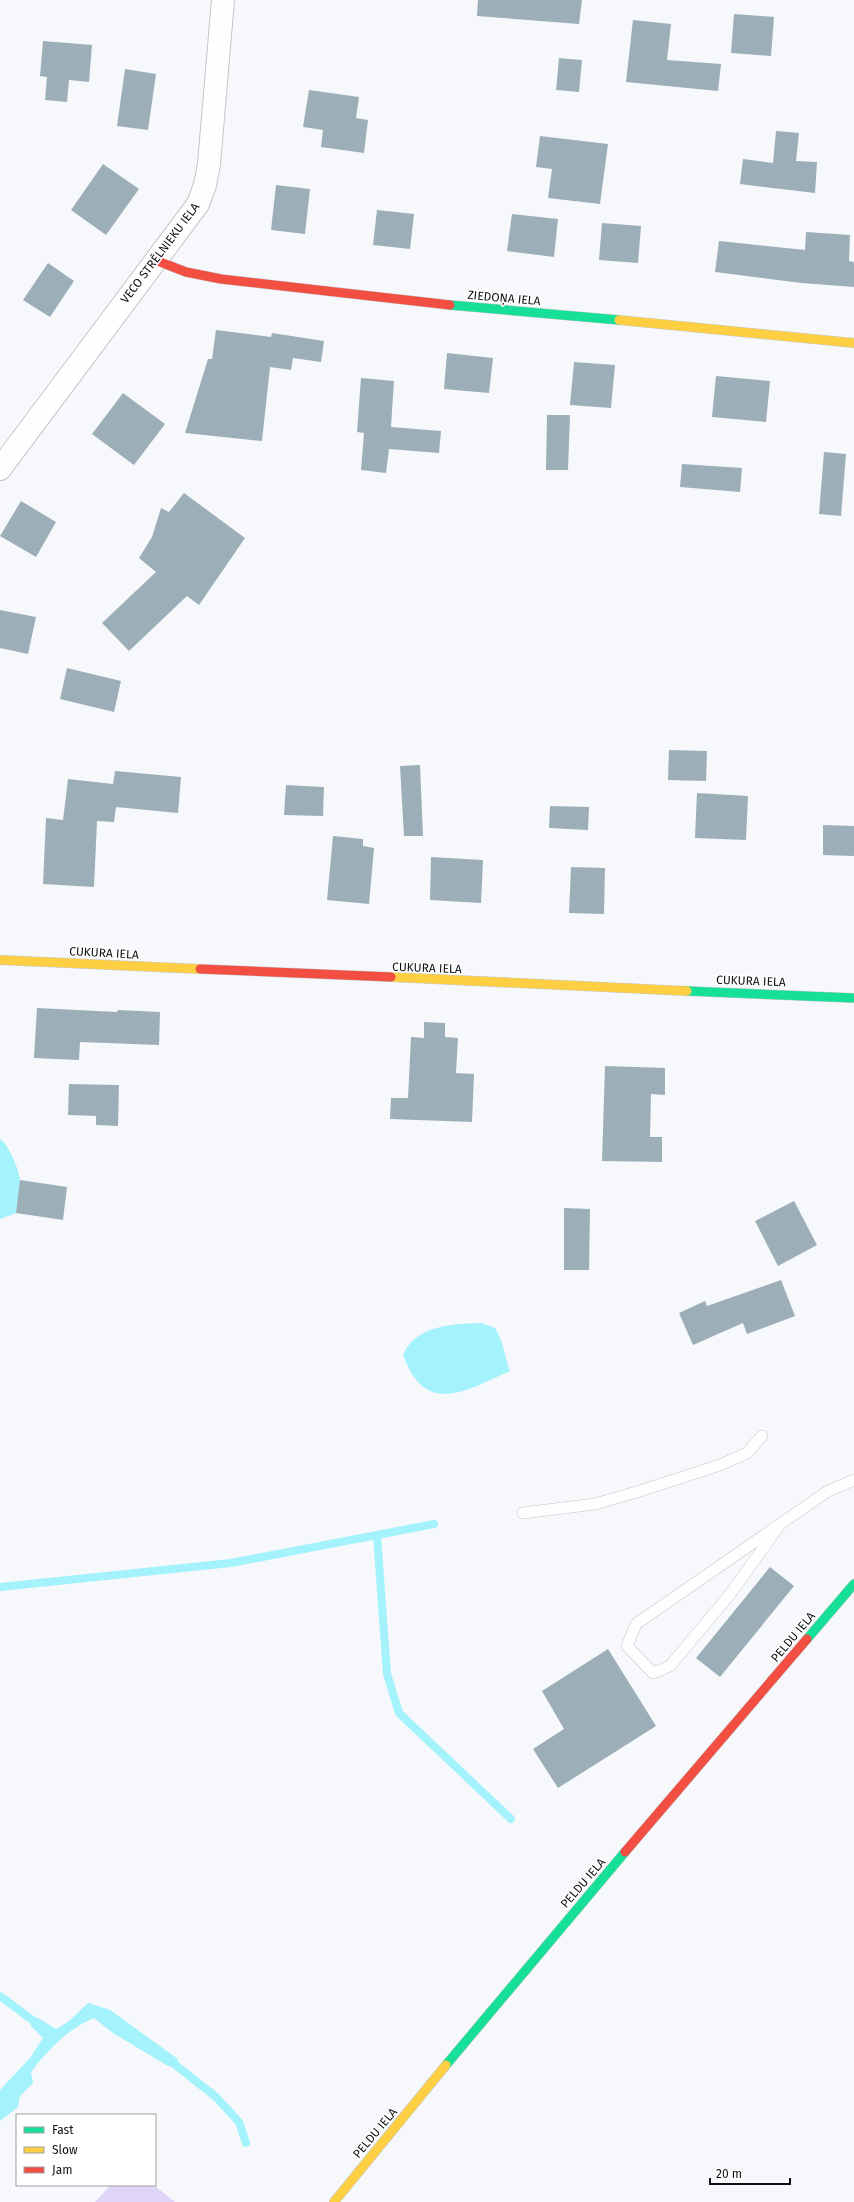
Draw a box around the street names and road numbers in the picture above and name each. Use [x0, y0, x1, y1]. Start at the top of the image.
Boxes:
street label: VECO STRĒLNIEKU IELA [118, 200, 202, 306]
street label: ZIEDOŅA IELA [467, 288, 541, 309]
street label: CUKURA IELA [69, 944, 139, 962]
street label: CUKURA IELA [392, 960, 462, 976]
street label: CUKURA IELA [716, 973, 786, 989]
street label: PELDU IELA [768, 1609, 818, 1665]
street label: PELDU IELA [558, 1855, 608, 1911]
street label: PELDU IELA [350, 2105, 400, 2161]

